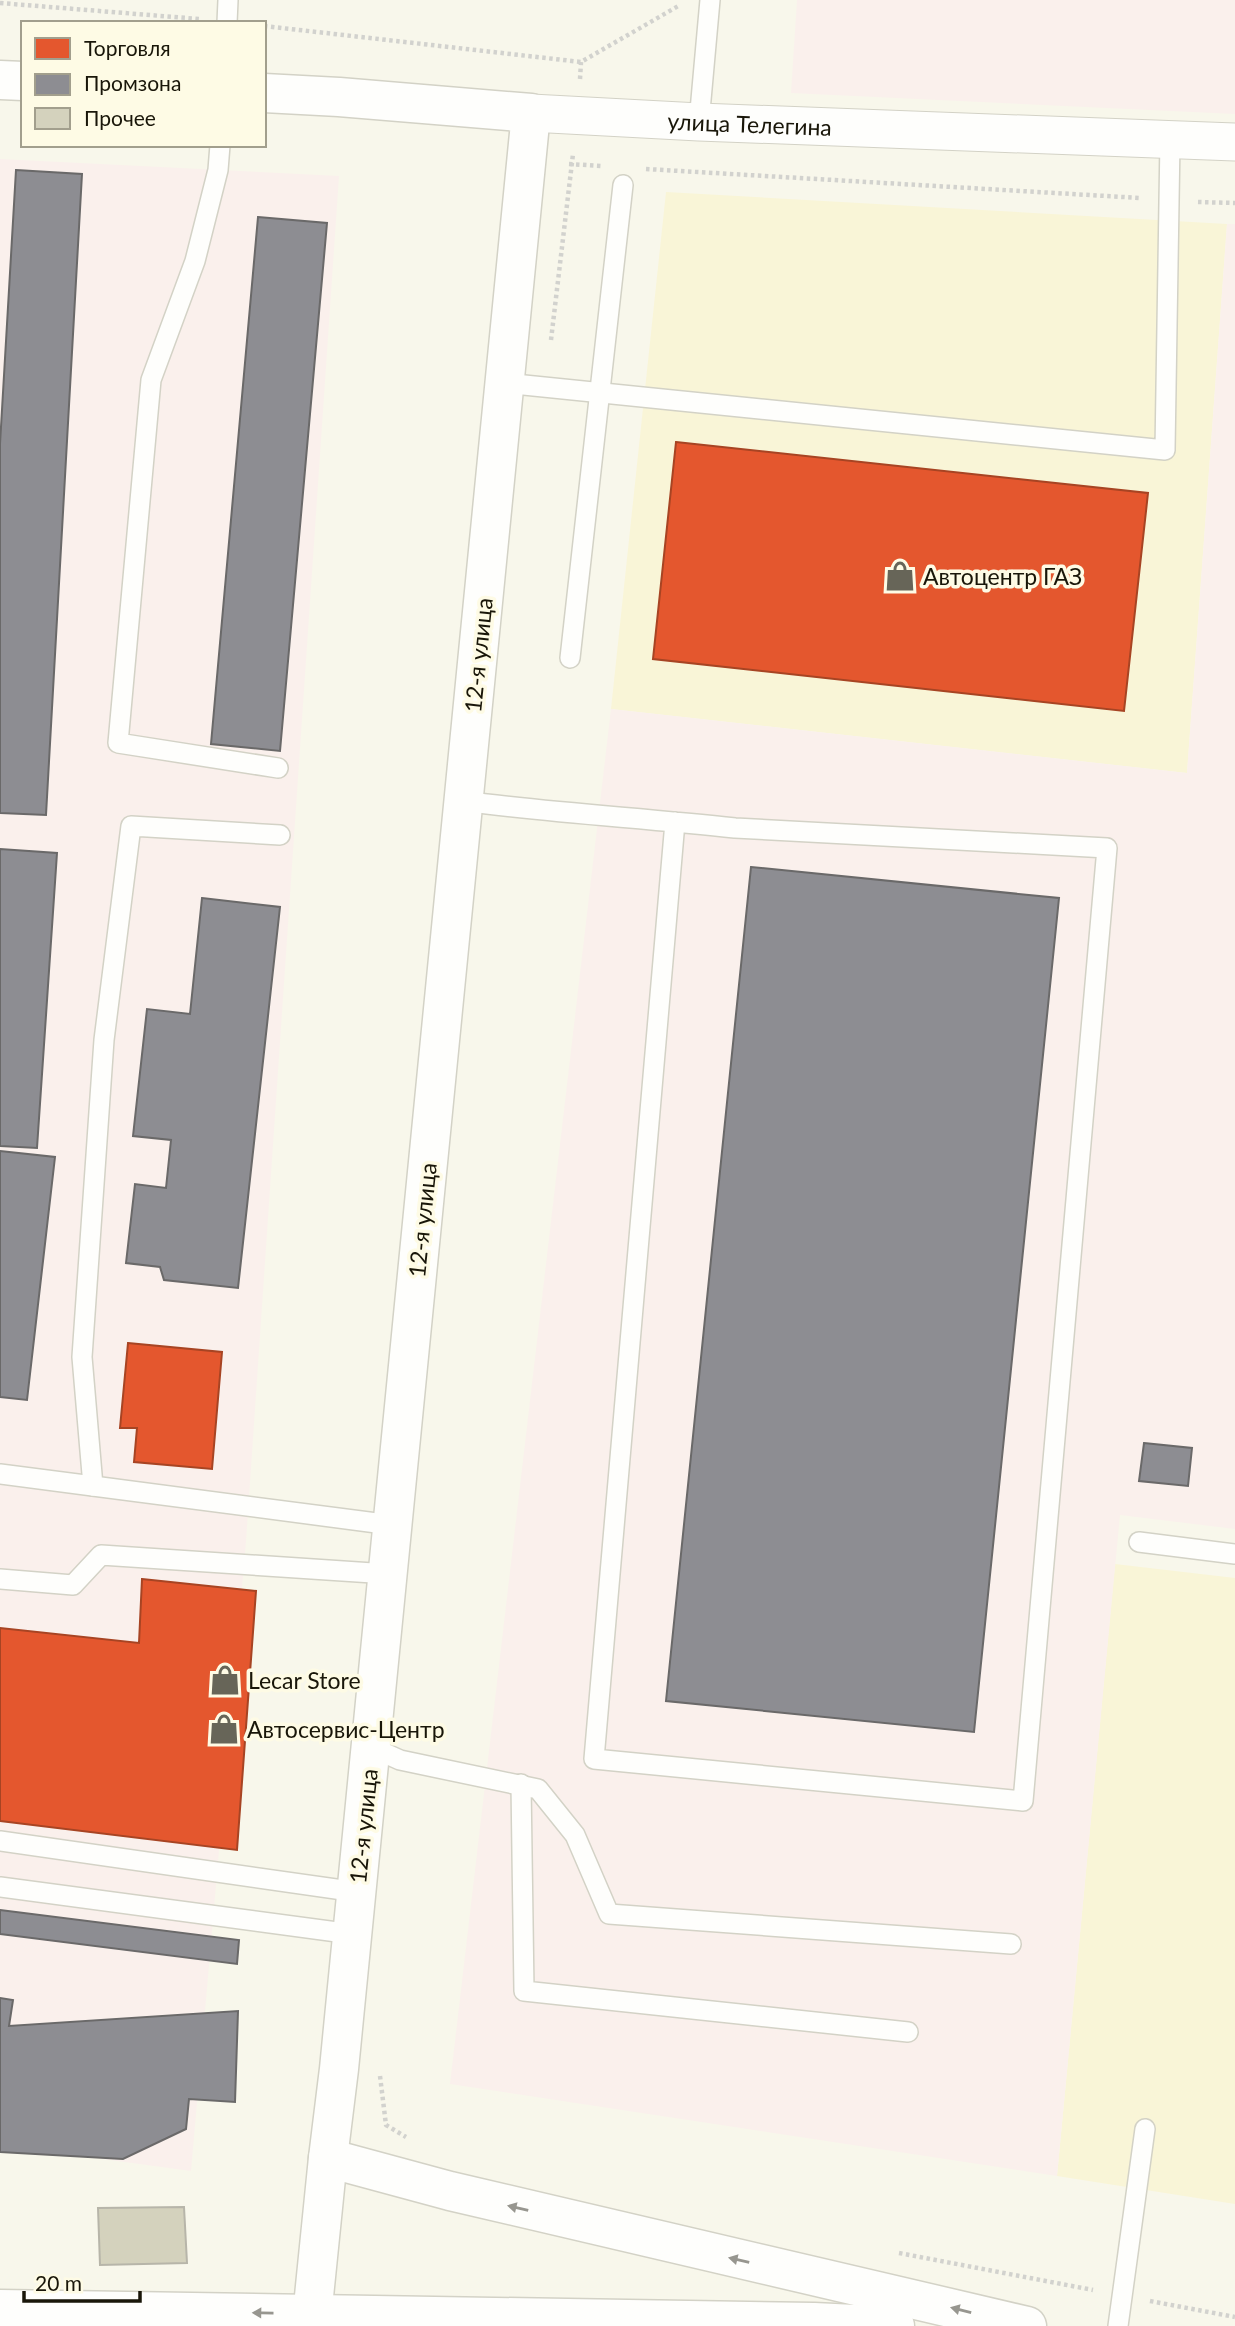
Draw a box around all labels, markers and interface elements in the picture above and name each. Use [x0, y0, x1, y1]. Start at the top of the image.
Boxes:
legend [21, 21, 266, 147]
text: Торговля [84, 35, 171, 60]
text: Промзона [84, 70, 181, 95]
text: Прочее [84, 105, 156, 130]
street label: улица Телегина [667, 106, 832, 141]
shop icon: Автоцентр ГАЗ [883, 559, 917, 593]
place label: Автоцентр ГАЗ [923, 562, 1082, 590]
street label: 12-я улица [458, 596, 498, 714]
street label: 12-я улица [402, 1161, 442, 1279]
shop icon: Lecar Store [208, 1663, 242, 1697]
place label: Lecar Store [248, 1666, 361, 1694]
shop icon: Автосервис-Центр [207, 1712, 241, 1746]
place label: Автосервис-Центр [247, 1715, 445, 1743]
street label: 12-я улица [343, 1767, 383, 1885]
one-way arrow [507, 2202, 529, 2213]
one-way arrow [728, 2254, 750, 2265]
scale bar [24, 2260, 140, 2304]
text: 20 m [35, 2270, 82, 2295]
one-way arrow [950, 2304, 972, 2315]
one-way arrow [252, 2307, 274, 2319]

